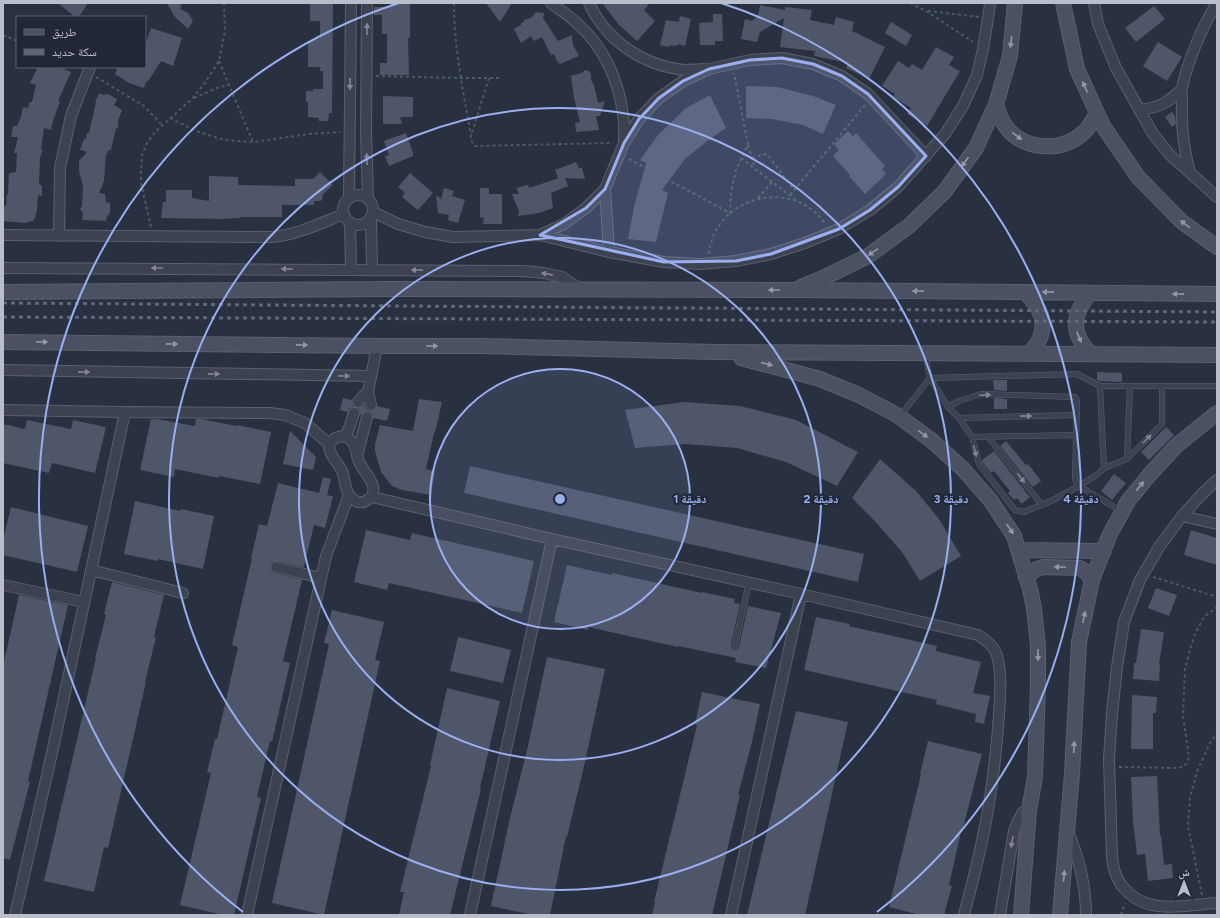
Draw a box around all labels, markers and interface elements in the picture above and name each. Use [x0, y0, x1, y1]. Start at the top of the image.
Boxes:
legend [16, 16, 146, 68]
one-way arrow [364, 22, 370, 35]
text: طريق [52, 25, 77, 39]
one-way arrow [1008, 36, 1014, 48]
text: سكة حديد [52, 45, 97, 59]
one-way arrow [347, 78, 353, 91]
one-way arrow [1082, 81, 1088, 92]
one-way arrow [1011, 132, 1022, 140]
one-way arrow [363, 153, 370, 165]
one-way arrow [962, 157, 970, 167]
one-way arrow [1180, 220, 1191, 228]
one-way arrow [868, 248, 878, 256]
one-way arrow [150, 265, 163, 271]
one-way arrow [280, 266, 293, 272]
one-way arrow [410, 267, 423, 273]
one-way arrow [541, 271, 553, 277]
one-way arrow [767, 287, 780, 293]
one-way arrow [911, 288, 924, 294]
one-way arrow [1041, 289, 1054, 295]
one-way arrow [1171, 291, 1184, 297]
one-way arrow [1075, 331, 1082, 343]
one-way arrow [36, 339, 49, 345]
one-way arrow [166, 341, 179, 347]
one-way arrow [296, 342, 309, 348]
one-way arrow [426, 343, 439, 349]
one-way arrow [761, 362, 773, 368]
one-way arrow [78, 368, 90, 375]
one-way arrow [208, 371, 221, 377]
one-way arrow [338, 373, 351, 379]
one-way arrow [978, 392, 991, 398]
one-way arrow [1020, 413, 1033, 419]
one-way arrow [917, 430, 928, 438]
one-way arrow [1142, 434, 1152, 444]
one-way arrow [973, 444, 979, 457]
one-way arrow [1017, 473, 1025, 484]
one-way arrow [1136, 481, 1145, 492]
centre of rings [553, 492, 567, 506]
text: 1 دقيقة [673, 492, 707, 506]
text: 2 دقيقة [803, 492, 839, 506]
text: 3 دقيقة [934, 492, 968, 506]
text: 4 دقيقة [1063, 492, 1099, 506]
one-way arrow [1006, 524, 1014, 535]
one-way arrow [1054, 564, 1066, 571]
one-way arrow [1081, 611, 1087, 623]
one-way arrow [1035, 649, 1041, 662]
one-way arrow [1070, 741, 1077, 753]
one-way arrow [1009, 836, 1015, 848]
north arrow [1164, 862, 1204, 902]
text: ش [1178, 866, 1190, 880]
one-way arrow [1060, 870, 1067, 882]

